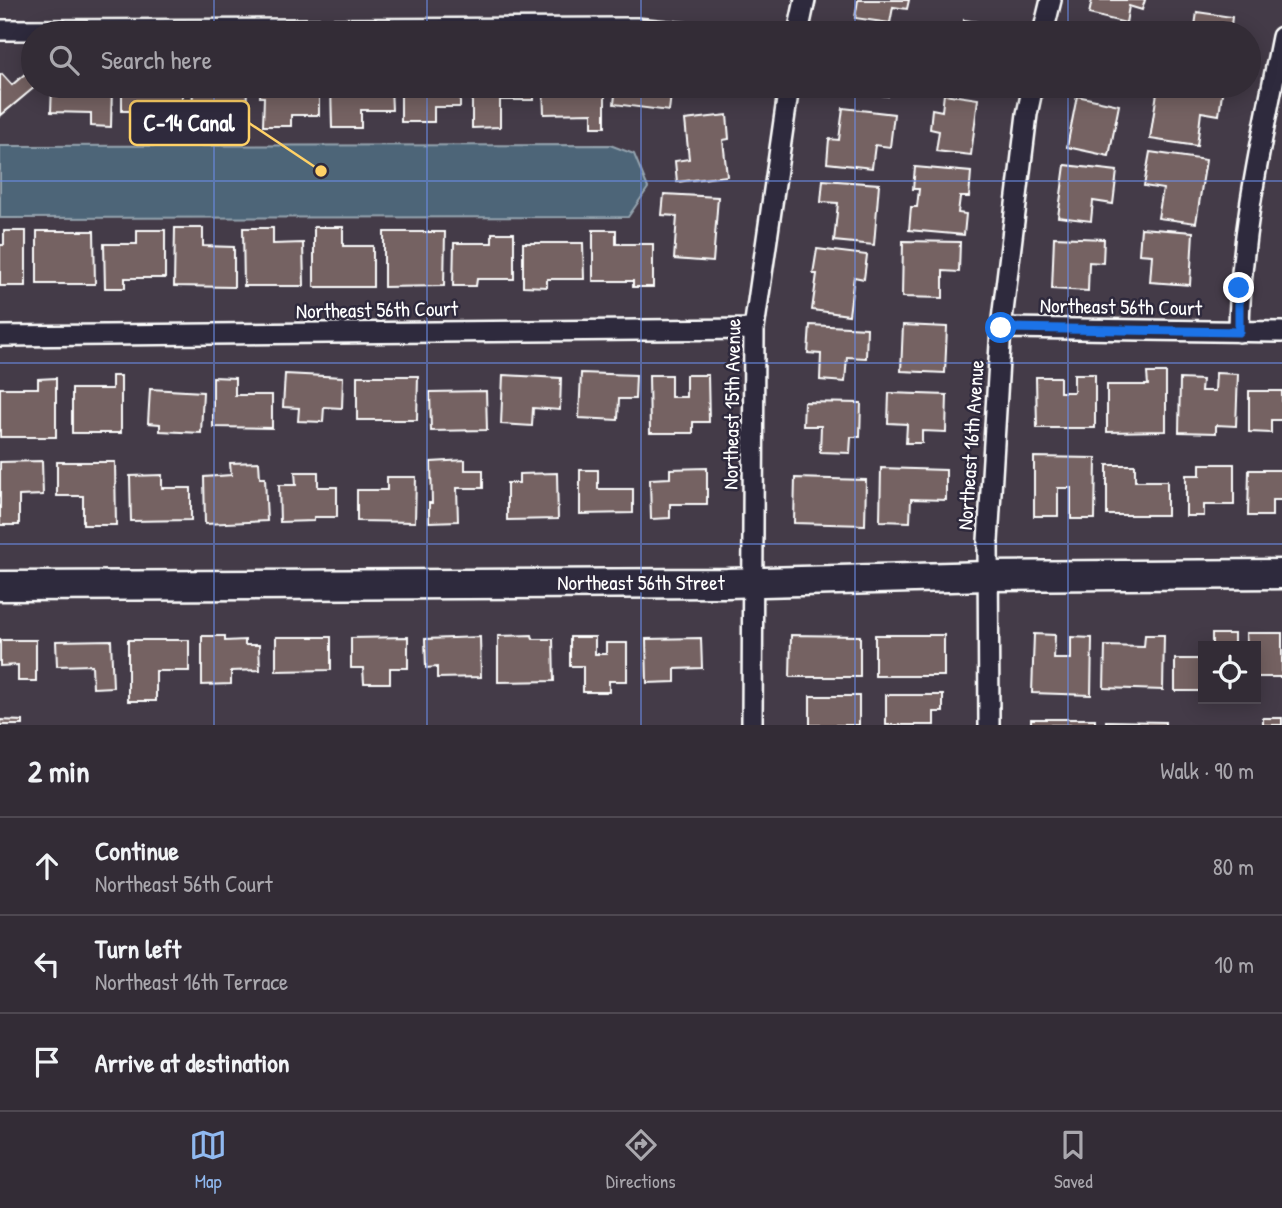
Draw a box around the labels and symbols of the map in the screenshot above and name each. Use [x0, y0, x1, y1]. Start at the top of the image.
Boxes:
callout: C-14 Canal [130, 101, 249, 145]
text: C-14 Canal [143, 107, 236, 138]
route end [1223, 272, 1254, 303]
street label: Northeast 56th Court [1040, 291, 1203, 322]
street label: Northeast 56th Court [296, 294, 459, 325]
route start [985, 312, 1016, 343]
street label: Northeast 15th Avenue [716, 318, 747, 490]
street label: Northeast 16th Avenue [950, 359, 991, 531]
street label: Northeast 56th Street [557, 568, 726, 597]

